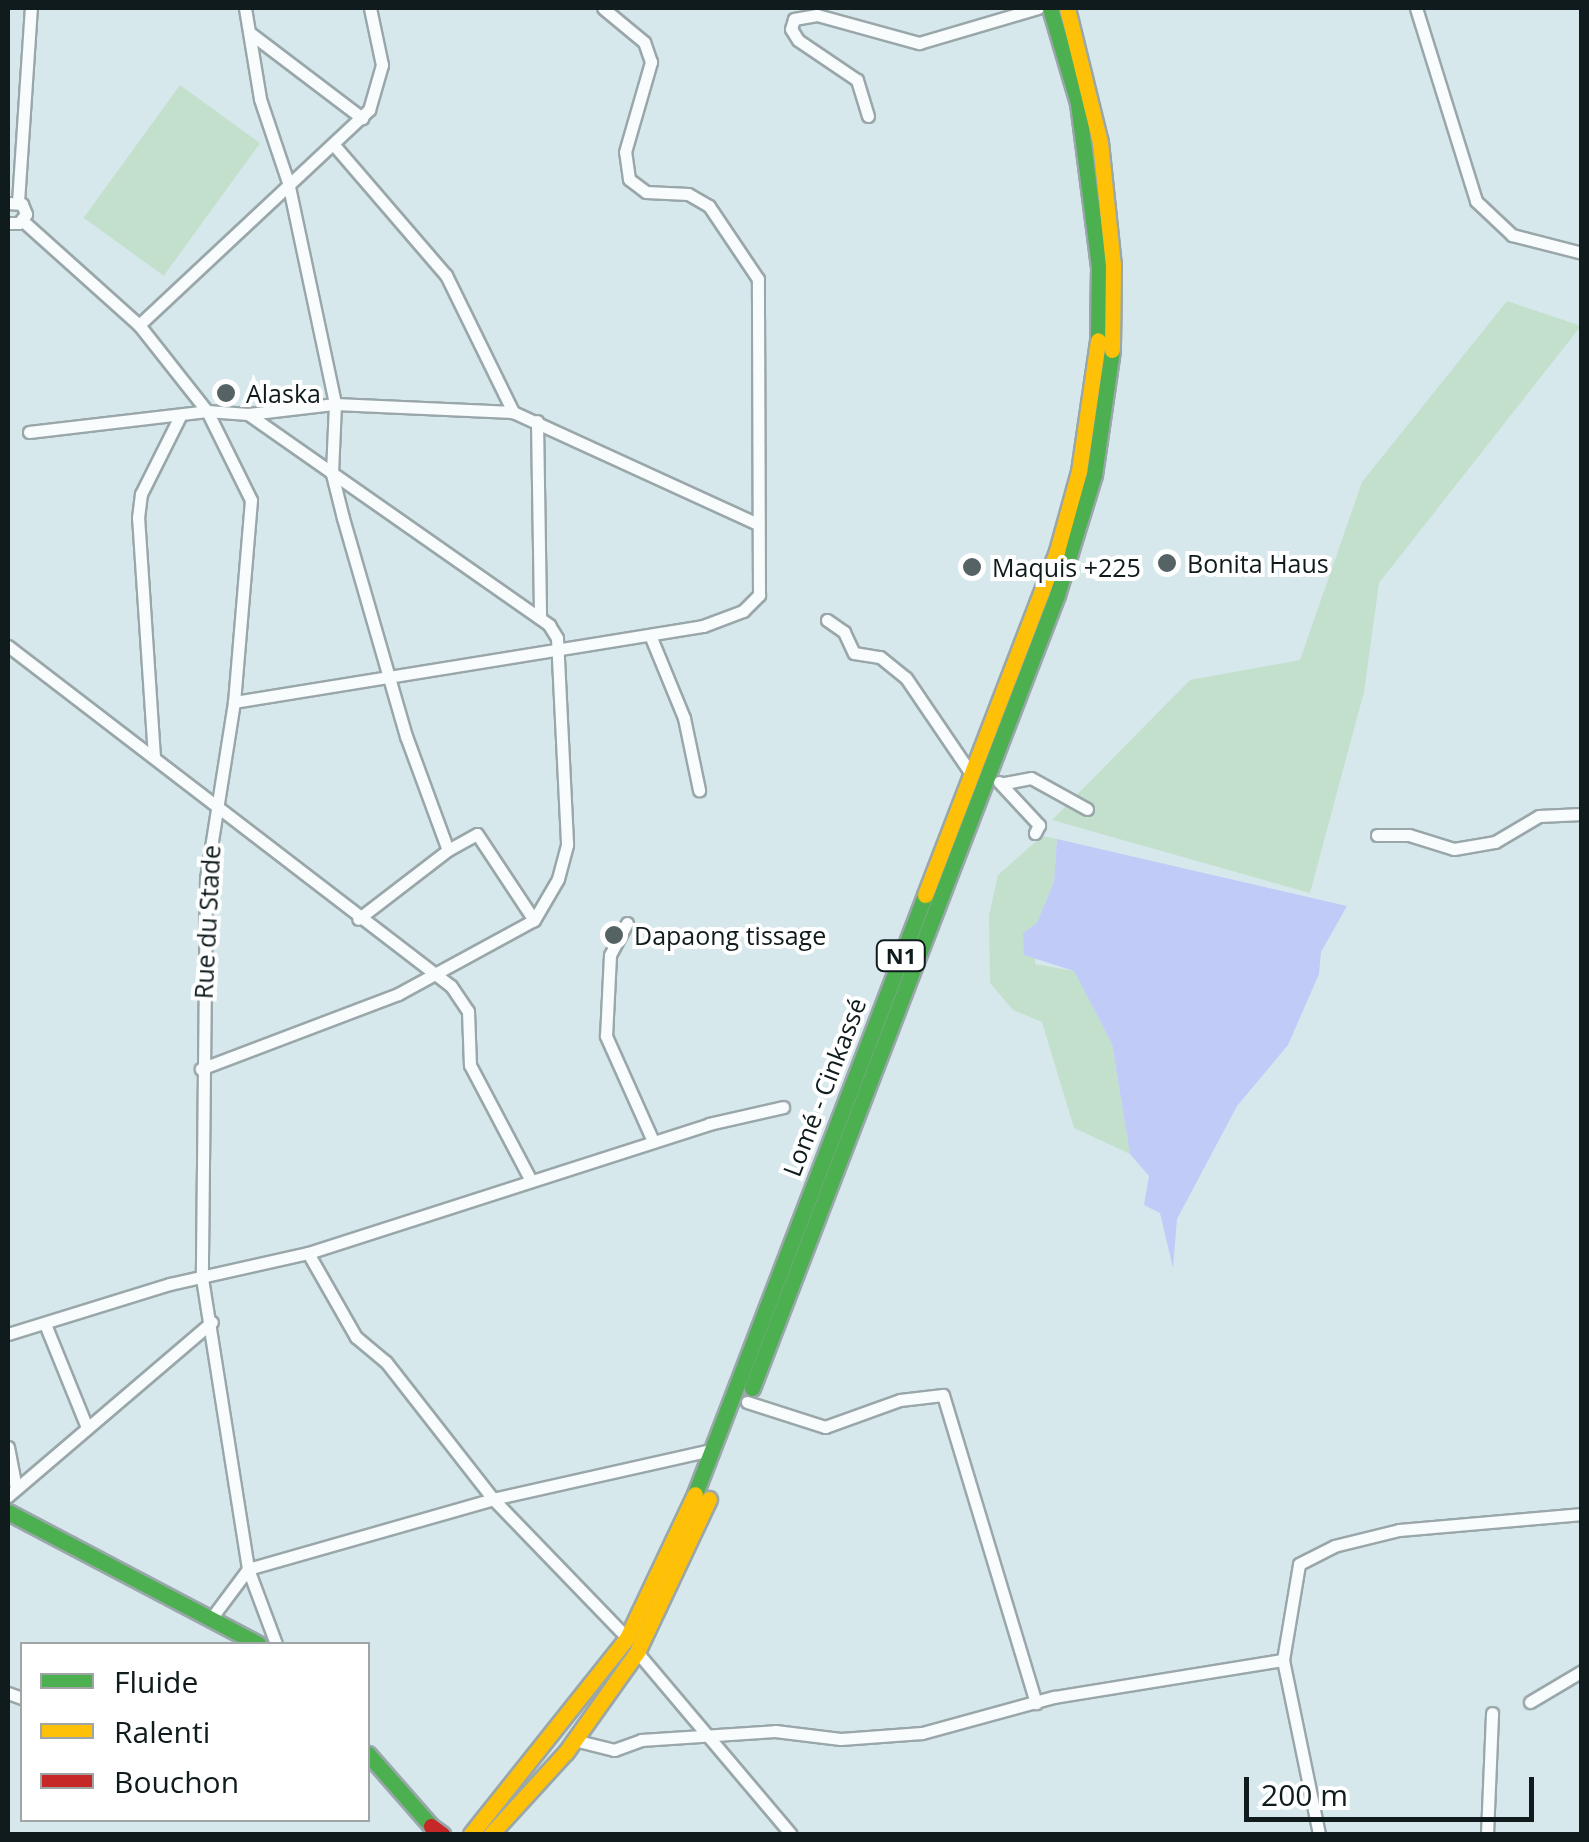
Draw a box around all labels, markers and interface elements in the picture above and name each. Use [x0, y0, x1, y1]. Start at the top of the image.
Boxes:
place label: Alaska [246, 378, 321, 408]
marker: Alaska [215, 382, 237, 404]
place label: Bonita Haus [1187, 548, 1329, 578]
place label: Maquis +225 [992, 552, 1141, 582]
marker: Bonita Haus [1156, 552, 1178, 574]
marker: Maquis +225 [961, 556, 983, 578]
street label: Rue du Stade [188, 844, 226, 1000]
place label: Dapaong tissage [634, 920, 826, 950]
marker: Dapaong tissage [603, 924, 625, 946]
road number: N1 [874, 939, 928, 973]
street label: Lomé - Cinkassé [776, 994, 872, 1180]
legend [20, 1642, 370, 1822]
text: Fluide [114, 1661, 198, 1702]
text: Ralenti [114, 1711, 210, 1752]
scale bar [1249, 1757, 1539, 1819]
text: Bouchon [114, 1761, 239, 1802]
text: 200 m [1261, 1774, 1348, 1815]

